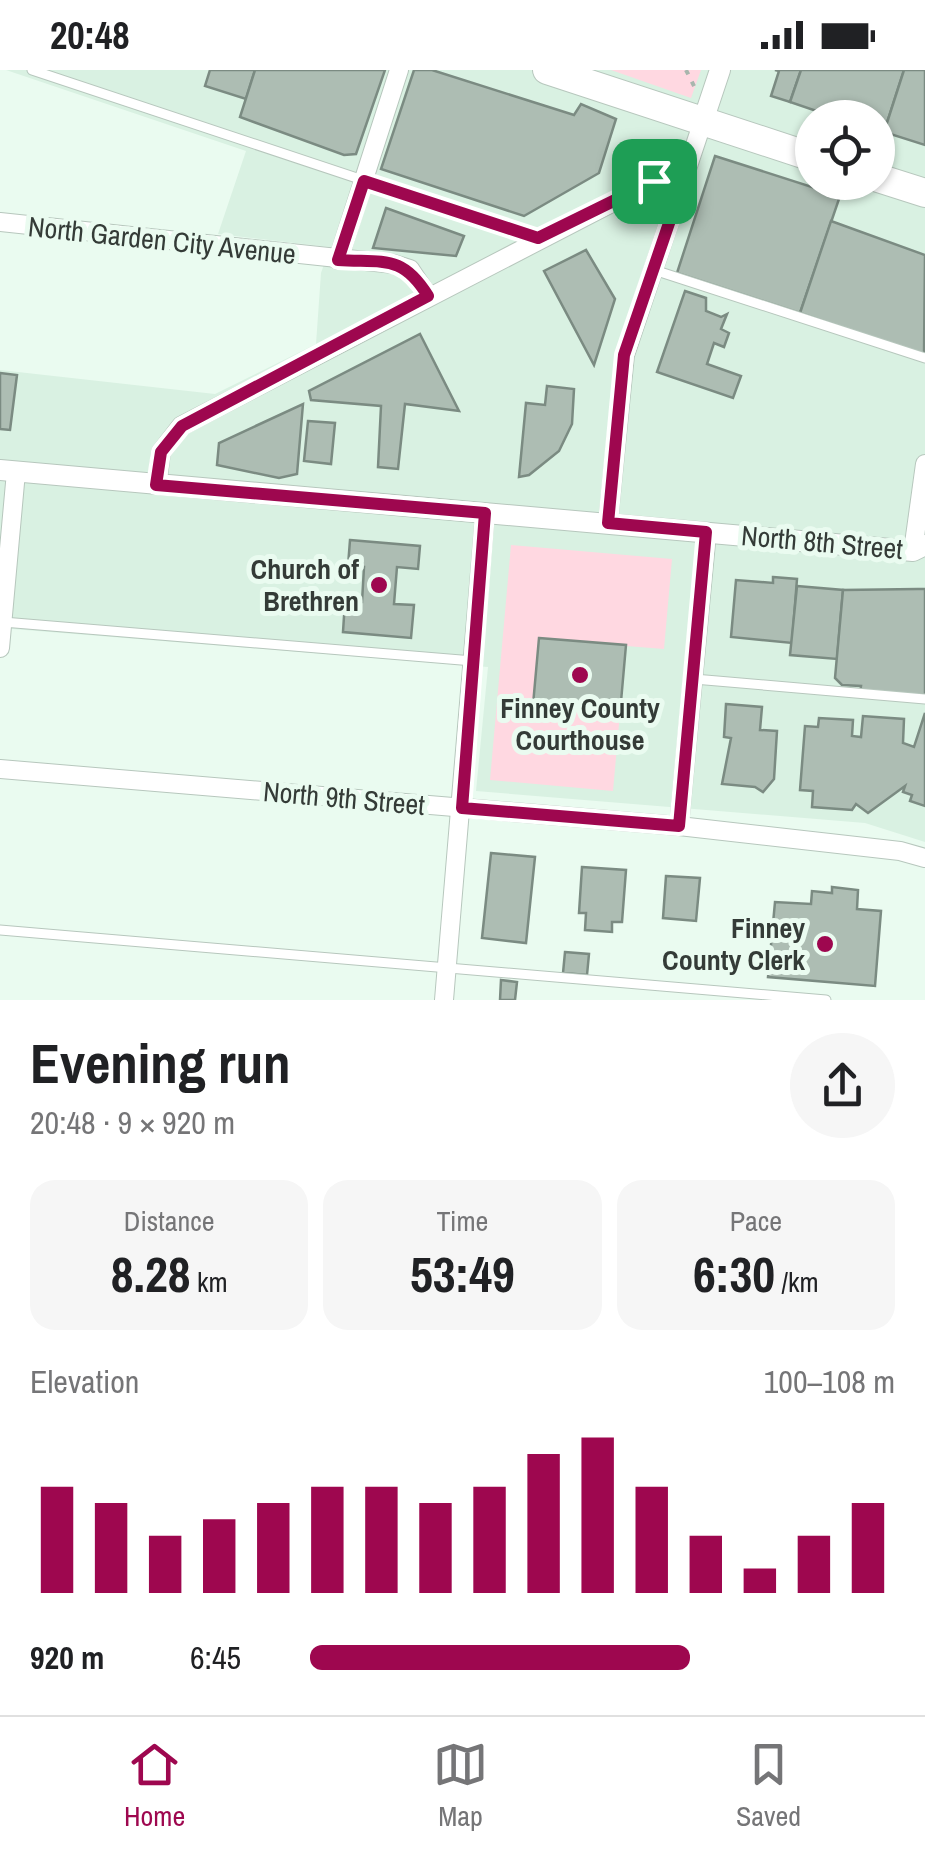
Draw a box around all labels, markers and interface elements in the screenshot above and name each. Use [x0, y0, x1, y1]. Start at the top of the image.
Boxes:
text: 20:48 [50, 10, 130, 61]
map controls [795, 100, 895, 200]
button: locate [795, 100, 895, 200]
pin [612, 139, 697, 224]
icon: arrive [627, 154, 682, 209]
street label: North Garden City Avenue [26, 207, 298, 273]
street label: North 8th Street [740, 516, 904, 568]
place label: Church of Brethren [251, 550, 359, 620]
marker: Church of Brethren [368, 574, 390, 596]
marker: Finney County Courthouse [569, 664, 591, 686]
place label: Finney County Courthouse [500, 689, 660, 759]
street label: North 9th Street [262, 772, 426, 824]
place label: Finney County Clerk [662, 909, 805, 979]
marker: Finney County Clerk [814, 933, 836, 955]
text: Evening run [30, 1026, 291, 1100]
button: share [790, 1033, 895, 1138]
text: 20:48 · 9 × 920 m [30, 1101, 235, 1144]
text: Distance [124, 1202, 214, 1240]
text: Time [437, 1202, 488, 1240]
text: Pace [730, 1202, 782, 1240]
text: 8.28 [111, 1240, 191, 1308]
text: 53:49 [410, 1240, 515, 1308]
text: 6:30 [693, 1240, 775, 1308]
text: km [191, 1263, 228, 1301]
text: /km [775, 1263, 819, 1301]
text: Elevation [30, 1360, 139, 1403]
text: 100–108 m [764, 1360, 895, 1403]
text: 920 m [30, 1636, 104, 1679]
text: 6:45 [190, 1636, 241, 1679]
tab: Home [124, 1737, 185, 1835]
tab: Map [433, 1737, 488, 1835]
tab: Saved [736, 1737, 801, 1835]

